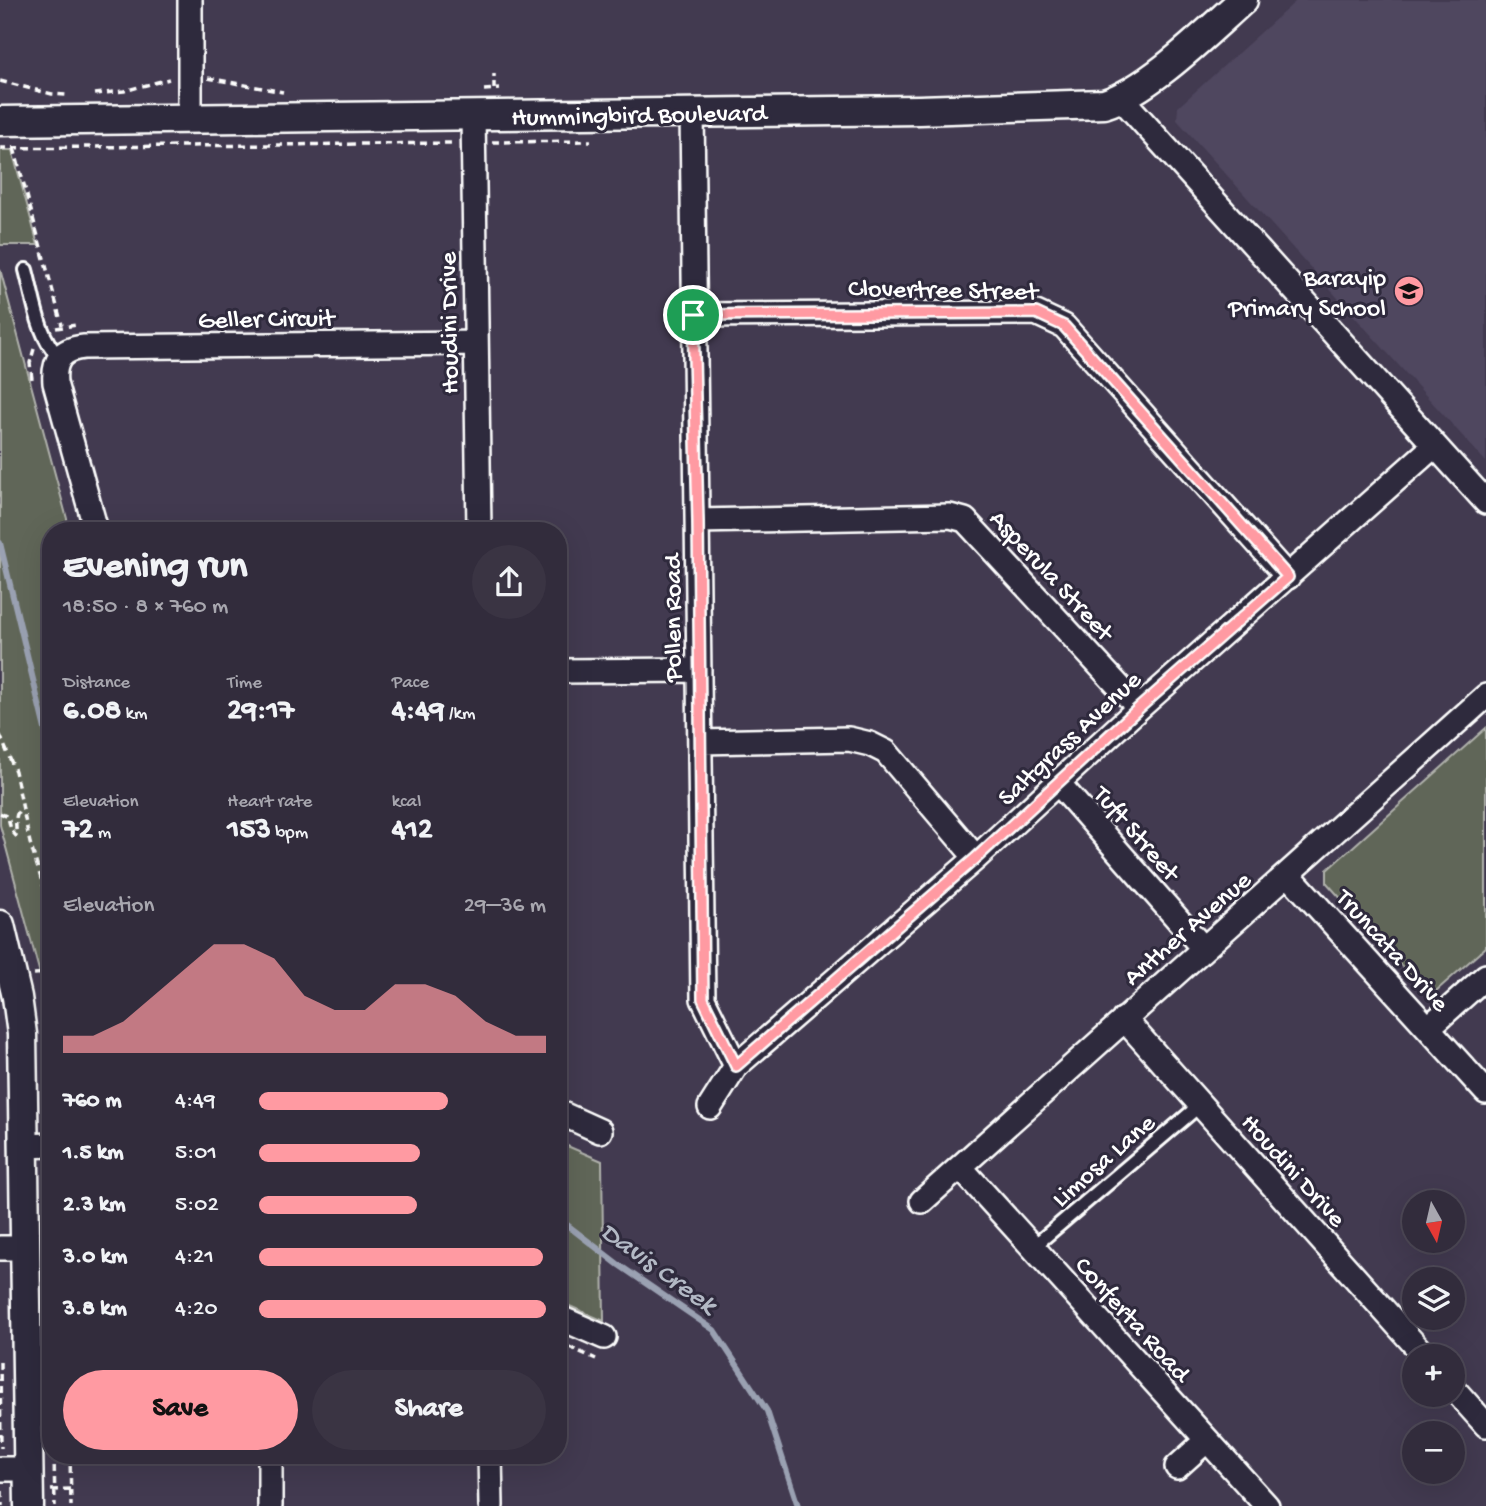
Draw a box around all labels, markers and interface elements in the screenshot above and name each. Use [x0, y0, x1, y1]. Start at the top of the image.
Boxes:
street label: Hummingbird Boulevard [511, 100, 769, 135]
street label: Houdini Drive [435, 251, 468, 394]
place label: Barayip Primary School [1227, 265, 1386, 326]
school or university icon: Barayip Primary School [1392, 274, 1426, 308]
street label: Clovertree Street [848, 275, 1040, 310]
pin [663, 285, 723, 345]
icon: arrive [674, 296, 712, 334]
street label: Geller Circuit [198, 305, 337, 338]
street label: Asperula Street [981, 505, 1120, 651]
button: share [472, 545, 546, 619]
text: Evening run [63, 546, 247, 590]
street label: Pollen Road [660, 552, 691, 683]
text: 18:50 · 8 × 760 m [63, 594, 228, 621]
street label: Saltgrass Avenue [993, 666, 1150, 815]
text: Distance [63, 672, 130, 695]
text: Time [227, 672, 262, 695]
text: Pace [392, 672, 429, 695]
text: 6.08 [63, 695, 121, 730]
text: 29:17 [227, 695, 294, 730]
text: 4:49 [392, 695, 445, 730]
text: km [121, 703, 148, 726]
text: /km [445, 703, 476, 726]
street label: Tuft Street [1083, 779, 1186, 891]
text: Elevation [63, 791, 139, 814]
text: Heart rate [227, 791, 312, 814]
text: kcal [392, 791, 421, 814]
text: 72 [63, 814, 93, 849]
text: 153 [227, 814, 271, 849]
text: 412 [392, 814, 433, 849]
text: m [93, 822, 111, 845]
text: bpm [271, 822, 308, 845]
street label: Anther Avenue [1119, 866, 1260, 994]
street label: Truncata Drive [1326, 883, 1454, 1020]
text: Elevation [63, 893, 154, 920]
text: 29–36 m [464, 893, 546, 920]
text: 760 m [63, 1088, 121, 1115]
text: 4:49 [175, 1088, 216, 1115]
street label: Limosa Lane [1047, 1109, 1163, 1216]
street label: Houdini Drive [1233, 1109, 1351, 1236]
text: 1.5 km [63, 1140, 124, 1167]
text: 5:01 [175, 1140, 217, 1167]
north arrow [1402, 1190, 1465, 1253]
map controls [1402, 1190, 1465, 1484]
text: 2.3 km [63, 1192, 125, 1219]
text: 5:02 [175, 1192, 219, 1219]
water label: Davis Creek [593, 1216, 724, 1324]
text: 3.0 km [63, 1244, 127, 1271]
text: 4:21 [175, 1244, 214, 1271]
street label: Conferta Road [1066, 1252, 1196, 1392]
button: layers [1402, 1267, 1465, 1330]
text: 3.8 km [63, 1296, 127, 1323]
text: 4:20 [175, 1296, 217, 1323]
button: + [1402, 1344, 1465, 1407]
button: Save [63, 1370, 298, 1450]
button: Share [312, 1370, 546, 1450]
button: − [1402, 1421, 1465, 1484]

